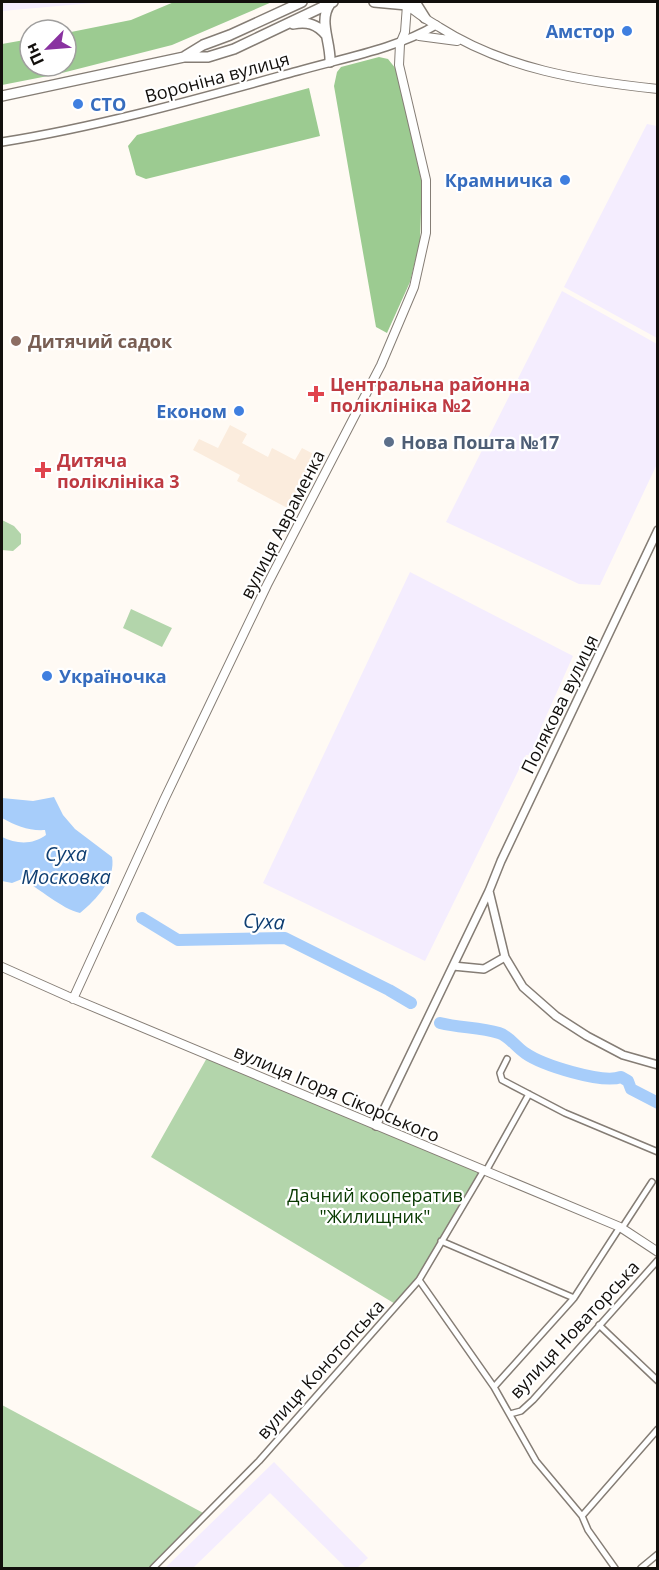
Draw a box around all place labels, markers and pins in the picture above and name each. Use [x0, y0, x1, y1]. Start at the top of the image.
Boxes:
place label: Амстор [546, 19, 615, 43]
marker: Амстор [620, 24, 634, 38]
place label: СТО [90, 92, 126, 116]
marker: СТО [71, 97, 85, 111]
place label: Крамничка [445, 168, 553, 192]
marker: Крамничка [558, 173, 572, 187]
place label: Дитячий садок [28, 329, 173, 353]
marker: Дитячий садок [9, 334, 23, 348]
place label: Центральна районна поліклініка №2 [330, 372, 530, 417]
marker: Центральна районна поліклініка №2 [307, 385, 325, 403]
place label: Економ [156, 399, 227, 423]
marker: Економ [232, 404, 246, 418]
place label: Нова Пошта №17 [401, 430, 559, 454]
marker: Нова Пошта №17 [382, 435, 396, 449]
place label: Дитяча поліклініка 3 [57, 448, 180, 493]
marker: Дитяча поліклініка 3 [34, 461, 52, 479]
place label: Україночка [59, 664, 167, 688]
marker: Україночка [40, 669, 54, 683]

